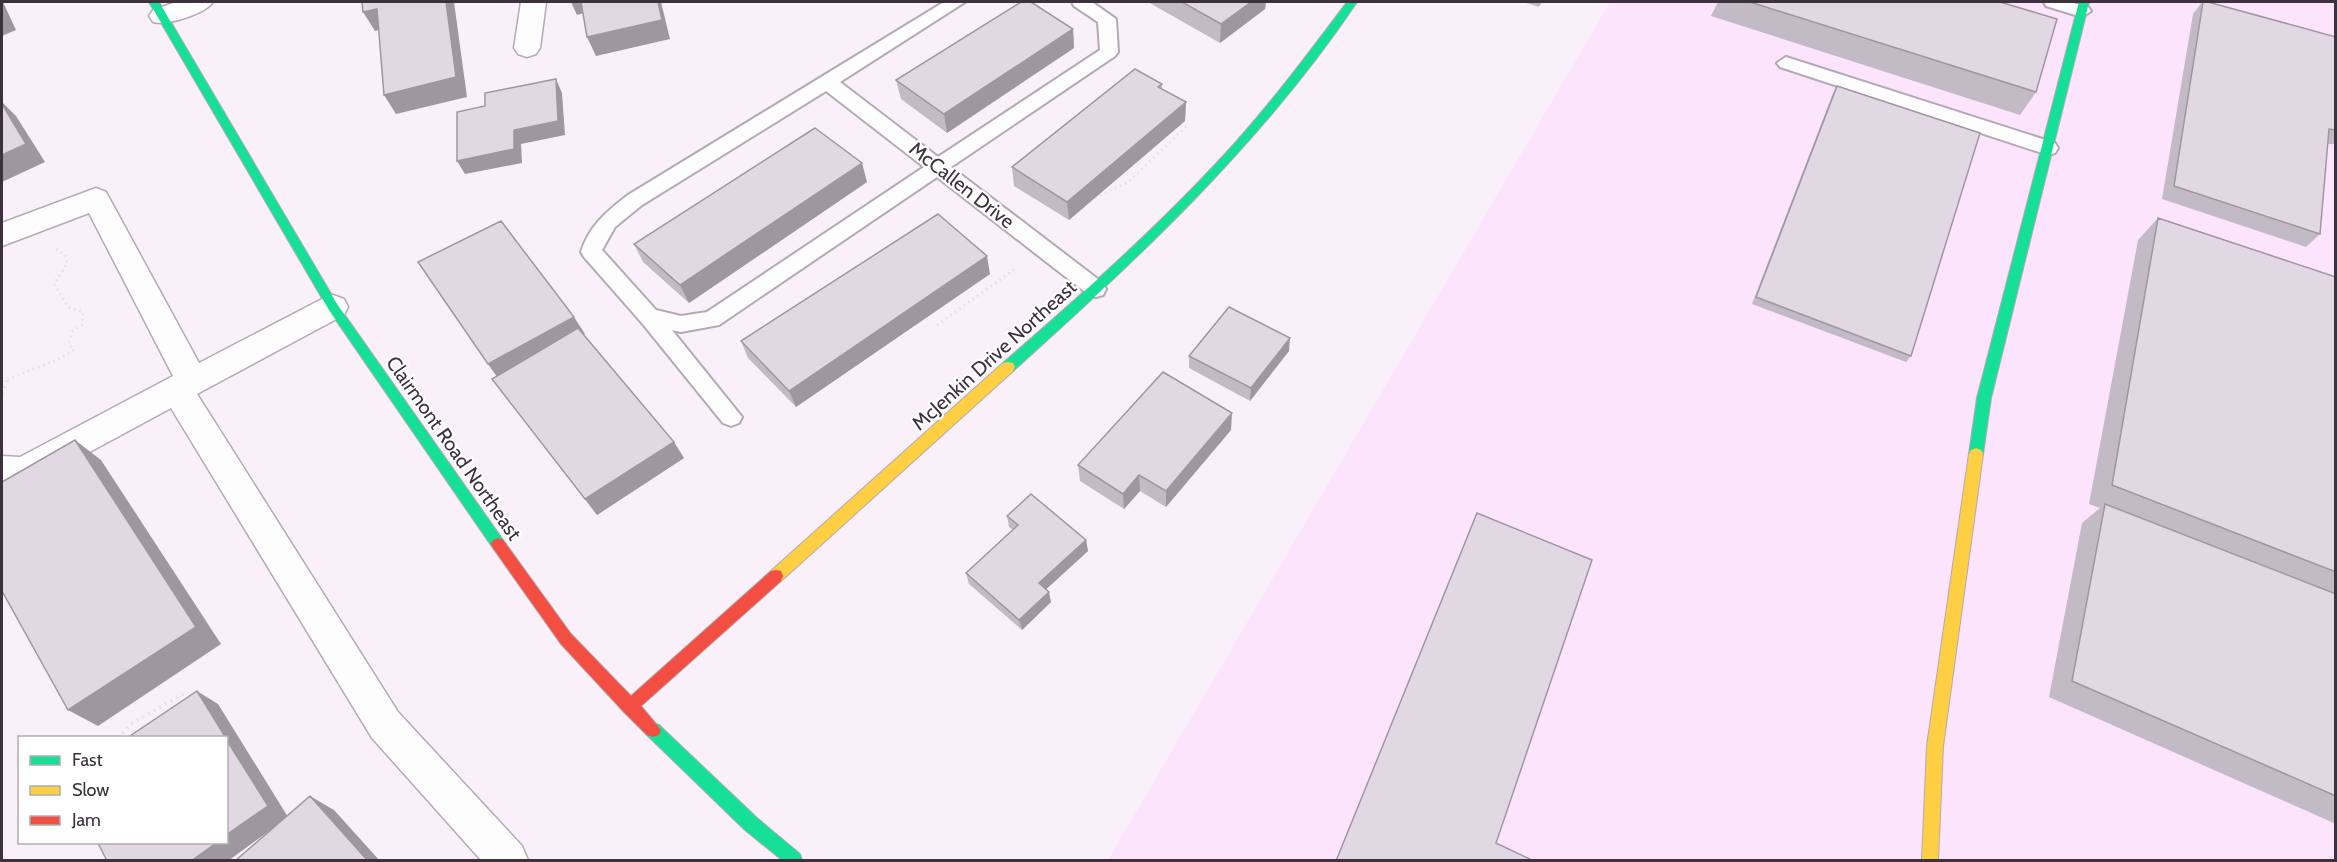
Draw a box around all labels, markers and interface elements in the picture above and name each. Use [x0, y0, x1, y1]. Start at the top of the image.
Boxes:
street label: McCallen Drive [905, 136, 1019, 234]
street label: McJenkin Drive Northeast [907, 275, 1081, 435]
street label: Clairmont Road Northeast [381, 351, 527, 545]
legend [18, 736, 228, 844]
text: Fast [72, 749, 103, 771]
text: Slow [72, 779, 109, 801]
text: Jam [71, 809, 101, 831]

